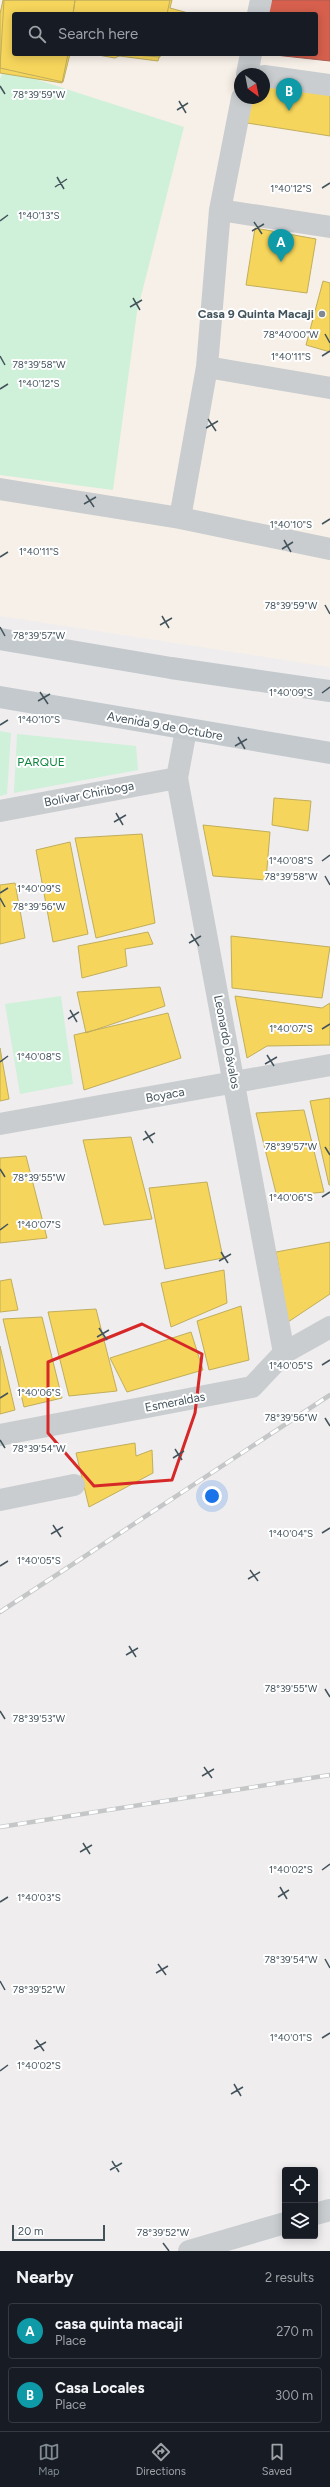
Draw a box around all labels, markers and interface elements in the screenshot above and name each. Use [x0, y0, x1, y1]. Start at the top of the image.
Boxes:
search box [12, 12, 318, 56]
icon: search [26, 23, 48, 45]
text: Search here [58, 25, 138, 43]
north arrow [234, 68, 270, 104]
pin: B [276, 78, 302, 111]
text: 78°39'59"W [13, 88, 66, 101]
text: 1°40'12"S [270, 182, 312, 195]
text: 1°40'13"S [18, 209, 60, 222]
pin: A [268, 229, 294, 262]
place label: Casa 9 Quinta Macaji [198, 307, 314, 321]
marker: Casa 9 Quinta Macaji [317, 309, 327, 319]
text: 78°40'00"W [263, 328, 319, 341]
text: 1°40'11"S [271, 350, 311, 363]
text: 78°39'58"W [13, 358, 66, 371]
text: 1°40'12"S [18, 377, 60, 390]
text: 1°40'10"S [270, 518, 312, 531]
text: 1°40'11"S [19, 545, 59, 558]
text: 78°39'59"W [265, 599, 318, 612]
text: 78°39'57"W [13, 629, 66, 642]
text: 1°40'09"S [269, 686, 313, 699]
street label: Avenida 9 de Octubre [106, 709, 224, 743]
text: 1°40'10"S [18, 713, 60, 726]
park label: PARQUE [17, 755, 65, 769]
street label: Bolívar Chiriboga [43, 778, 135, 810]
text: 1°40'08"S [269, 854, 313, 867]
text: 78°39'58"W [265, 870, 318, 883]
text: 1°40'09"S [17, 882, 61, 895]
text: 78°39'56"W [13, 900, 66, 913]
street label: Leonardo Dávalos [211, 994, 243, 1090]
text: 1°40'07"S [269, 1022, 313, 1035]
text: 1°40'08"S [17, 1050, 61, 1063]
street label: Boyaca [145, 1085, 185, 1105]
text: 78°39'57"W [265, 1140, 318, 1153]
text: 78°39'55"W [13, 1171, 66, 1184]
text: 1°40'06"S [269, 1191, 313, 1204]
text: 1°40'07"S [17, 1218, 61, 1231]
text: 1°40'05"S [269, 1359, 313, 1372]
text: 1°40'06"S [17, 1386, 61, 1399]
street label: Esmeraldas [144, 1389, 207, 1415]
text: 78°39'56"W [265, 1411, 318, 1424]
text: 78°39'54"W [12, 1442, 66, 1455]
your location [202, 1486, 222, 1506]
text: 1°40'04"S [269, 1527, 313, 1540]
text: 1°40'05"S [17, 1554, 61, 1567]
text: 78°39'55"W [265, 1682, 318, 1695]
text: 78°39'53"W [13, 1712, 66, 1725]
text: 1°40'02"S [269, 1863, 313, 1876]
text: 1°40'03"S [17, 1891, 61, 1904]
text: 78°39'54"W [264, 1953, 318, 1966]
text: 78°39'52"W [13, 1983, 66, 1996]
text: 1°40'01"S [270, 2031, 312, 2044]
text: 1°40'02"S [17, 2059, 61, 2072]
map controls [282, 2167, 318, 2239]
button: locate [282, 2167, 318, 2203]
button: layers [282, 2203, 318, 2239]
scale bar [12, 2223, 105, 2242]
text: 20 m [18, 2225, 43, 2238]
text: 78°39'52"W [137, 2226, 190, 2239]
text: Nearby [16, 2267, 74, 2287]
text: 2 results [265, 2270, 314, 2285]
text: casa quinta macaji [55, 2315, 183, 2333]
text: A [25, 2324, 35, 2339]
text: 270 m [276, 2324, 313, 2339]
text: Place [55, 2333, 86, 2348]
text: Casa Locales [55, 2379, 144, 2397]
text: B [26, 2388, 34, 2403]
text: 300 m [275, 2388, 313, 2403]
text: Place [55, 2397, 86, 2412]
tab: Map [38, 2441, 60, 2478]
tab: Directions [136, 2441, 186, 2478]
tab: Saved [262, 2441, 292, 2478]

